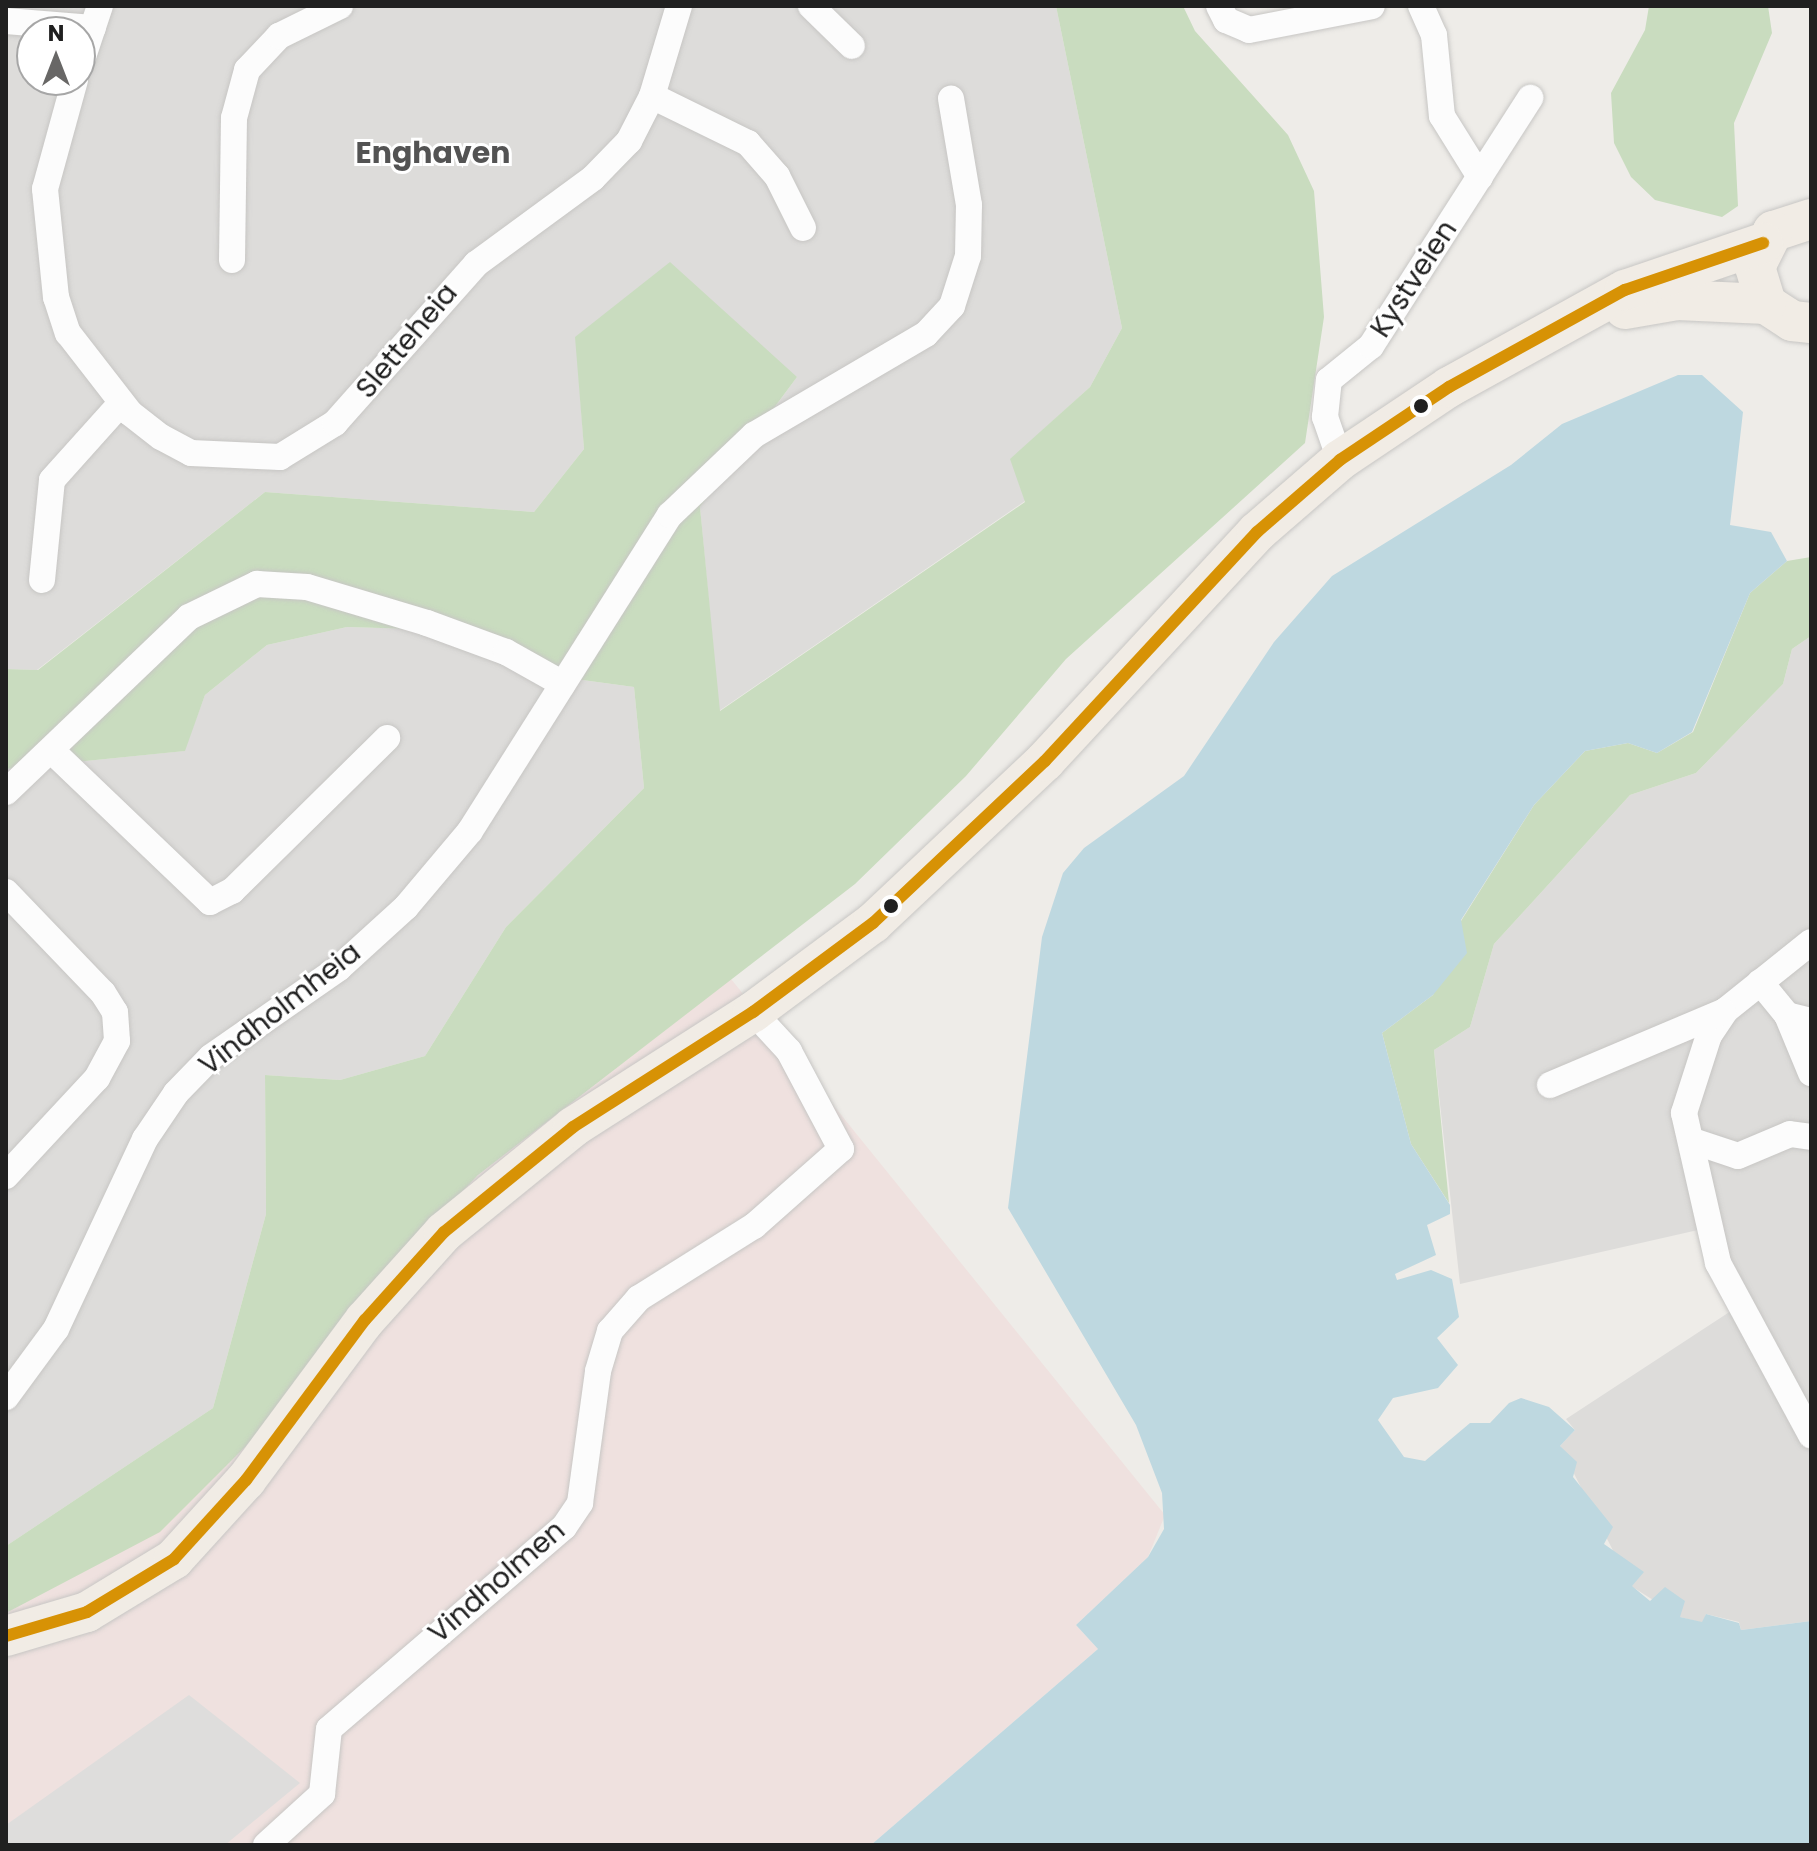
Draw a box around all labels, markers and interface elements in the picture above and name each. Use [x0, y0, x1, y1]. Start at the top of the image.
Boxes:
north arrow [16, 16, 96, 96]
text: N [48, 18, 64, 49]
district label: Enghaven [356, 135, 510, 171]
street label: Kystveien [1364, 214, 1464, 344]
street label: Sletteheia [349, 277, 465, 405]
unlabelled marker [1413, 398, 1429, 414]
unlabelled marker [883, 898, 899, 914]
street label: Vindholmheia [193, 936, 367, 1082]
street label: Vindholmen [422, 1514, 572, 1650]

